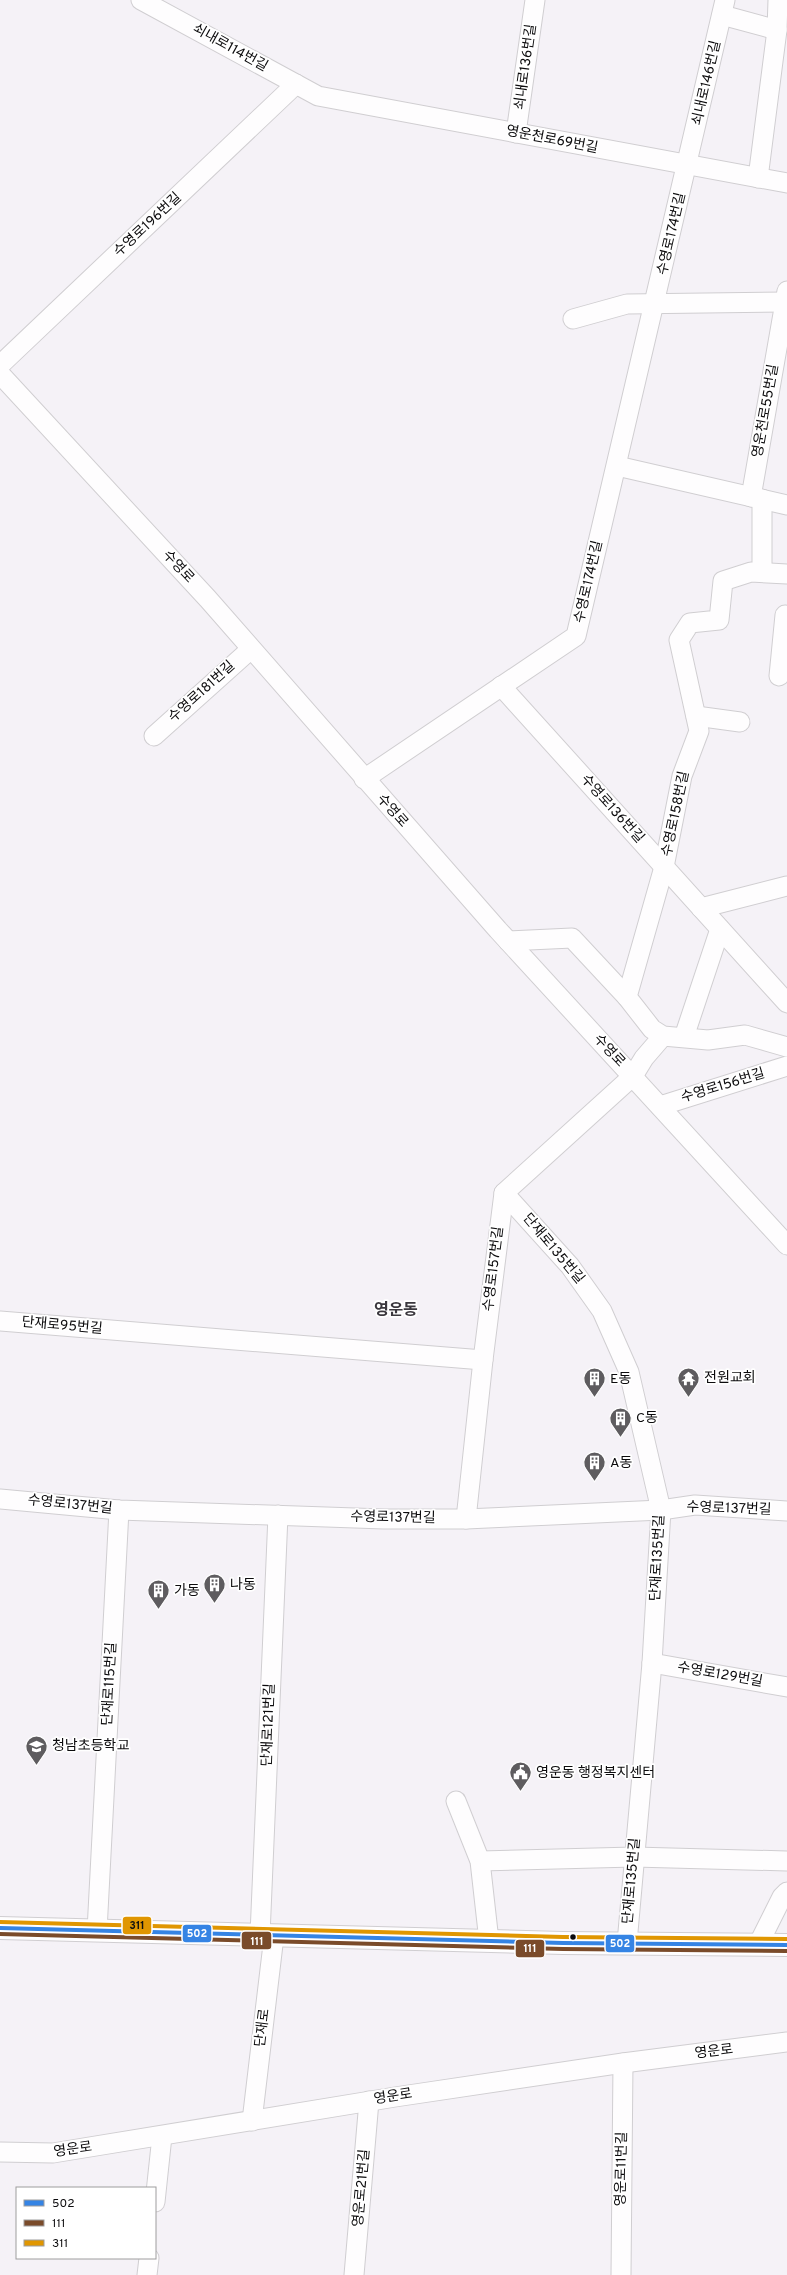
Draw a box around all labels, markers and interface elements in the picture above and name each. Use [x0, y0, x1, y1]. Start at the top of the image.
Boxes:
street label: 쇠내로114번길 [189, 20, 271, 76]
street label: 쇠내로136번길 [512, 23, 540, 111]
street label: 쇠내로146번길 [689, 39, 725, 127]
street label: 영운천로69번길 [504, 122, 600, 157]
street label: 수영로196번길 [111, 189, 185, 261]
street label: 수영로174번길 [654, 191, 690, 277]
street label: 영운천로55번길 [748, 363, 783, 459]
street label: 수영로174번길 [571, 539, 607, 625]
street label: 수영로 [159, 547, 197, 587]
street label: 수영로181번길 [165, 658, 239, 726]
street label: 수영로158번길 [659, 770, 693, 858]
street label: 수영로136번길 [577, 771, 647, 847]
street label: 수영로 [373, 791, 411, 831]
street label: 수영로 [590, 1031, 628, 1071]
street label: 수영로156번길 [679, 1065, 767, 1107]
street label: 단재로135번길 [519, 1210, 587, 1288]
street label: 수영로157번길 [480, 1226, 508, 1312]
district label: 영운동 [374, 1301, 418, 1321]
street label: 단재로95번길 [21, 1314, 103, 1338]
temple icon: 전원교회 [675, 1365, 701, 1398]
building icon: E동 [581, 1366, 607, 1399]
place label: 전원교회 [704, 1370, 756, 1387]
place label: E동 [610, 1371, 631, 1388]
building icon: C동 [608, 1405, 634, 1438]
place label: C동 [636, 1410, 658, 1427]
building icon: A동 [582, 1450, 608, 1483]
place label: A동 [610, 1455, 633, 1472]
street label: 수영로137번길 [27, 1492, 113, 1518]
street label: 수영로137번길 [686, 1499, 772, 1519]
street label: 수영로137번길 [350, 1509, 436, 1527]
street label: 단재로135번길 [647, 1514, 669, 1602]
building icon: 나동 [201, 1572, 227, 1605]
place label: 나동 [230, 1577, 256, 1594]
building icon: 가동 [145, 1578, 171, 1611]
place label: 가동 [174, 1583, 200, 1600]
street label: 단재로115번길 [99, 1642, 121, 1726]
street label: 수영로129번길 [676, 1659, 764, 1691]
street label: 단재로121번길 [259, 1683, 279, 1767]
school or university icon: 청남초등학교 [24, 1733, 50, 1766]
place label: 청남초등학교 [52, 1737, 129, 1755]
public building icon: 영운동 행정복지센터 [508, 1760, 534, 1793]
place label: 영운동 행정복지센터 [536, 1765, 655, 1782]
street label: 단재로135번길 [620, 1837, 644, 1925]
line badge: 311 [122, 1916, 152, 1935]
text: 311 [129, 1919, 145, 1933]
line badge: 502 [182, 1924, 212, 1943]
text: 502 [187, 1927, 207, 1941]
line badge: 111 [241, 1931, 272, 1950]
unlabelled marker [568, 1932, 578, 1942]
line badge: 502 [605, 1934, 635, 1953]
text: 111 [250, 1935, 264, 1949]
text: 502 [610, 1937, 630, 1951]
line badge: 111 [515, 1939, 545, 1958]
text: 111 [523, 1942, 537, 1956]
street label: 단재로 [252, 2008, 274, 2048]
street label: 영운로 [694, 2041, 734, 2063]
street label: 영운로 [373, 2086, 414, 2108]
street label: 영운로11번길 [613, 2131, 631, 2207]
street label: 영운로 [53, 2139, 93, 2161]
street label: 영운로21번길 [350, 2148, 374, 2228]
legend [16, 2187, 156, 2259]
text: 502 [52, 2196, 74, 2212]
text: 111 [52, 2216, 65, 2232]
text: 311 [52, 2236, 68, 2252]

